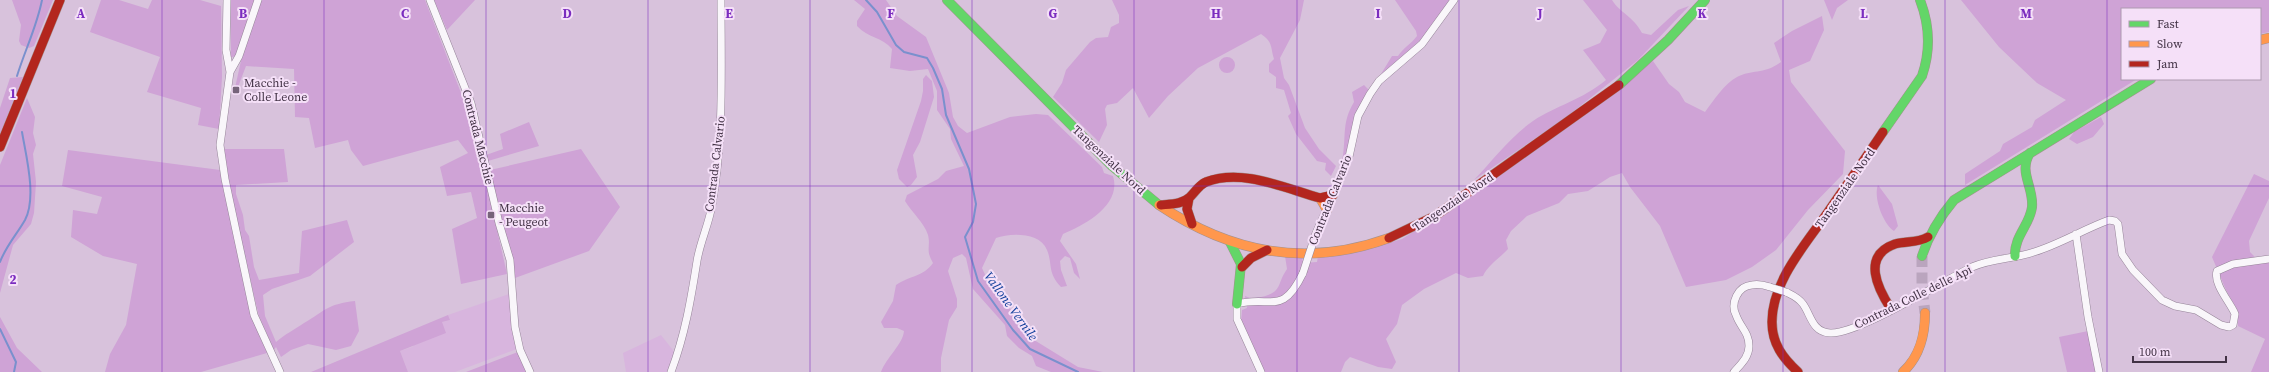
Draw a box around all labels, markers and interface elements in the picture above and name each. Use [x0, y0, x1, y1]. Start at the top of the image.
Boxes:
text: A [77, 5, 86, 22]
text: B [239, 5, 248, 22]
text: C [401, 5, 409, 22]
text: D [562, 5, 572, 22]
text: E [725, 5, 733, 22]
text: F [887, 5, 895, 22]
text: G [1049, 5, 1058, 22]
text: H [1211, 5, 1221, 22]
text: I [1375, 5, 1381, 22]
text: J [1536, 5, 1543, 22]
text: K [1697, 5, 1707, 22]
text: L [1860, 5, 1868, 22]
text: M [2020, 5, 2032, 22]
legend [2121, 8, 2261, 80]
text: Fast [2157, 16, 2179, 32]
text: Slow [2157, 36, 2183, 52]
text: Jam [2156, 56, 2178, 72]
place label: Macchie - Colle Leone [244, 75, 307, 105]
text: 1 [9, 85, 17, 102]
marker: Macchie - Colle Leone [231, 85, 241, 95]
street label: Contrada Macchie [458, 88, 498, 186]
street label: Contrada Calvario [701, 115, 729, 213]
street label: Tangenziale Nord [1069, 122, 1149, 198]
street label: Tangenziale Nord [1811, 145, 1879, 231]
street label: Contrada Calvario [1305, 152, 1356, 248]
street label: Tangenziale Nord [1409, 169, 1497, 235]
place label: Macchie - Peugeot [499, 200, 548, 230]
marker: Macchie - Peugeot [486, 210, 496, 220]
street label: Contrada Colle delle Api [1851, 261, 1975, 332]
water label: Vallone Vernile [980, 268, 1042, 344]
text: 2 [9, 271, 17, 288]
scale bar [2133, 338, 2226, 364]
text: 100 m [2139, 344, 2171, 360]

